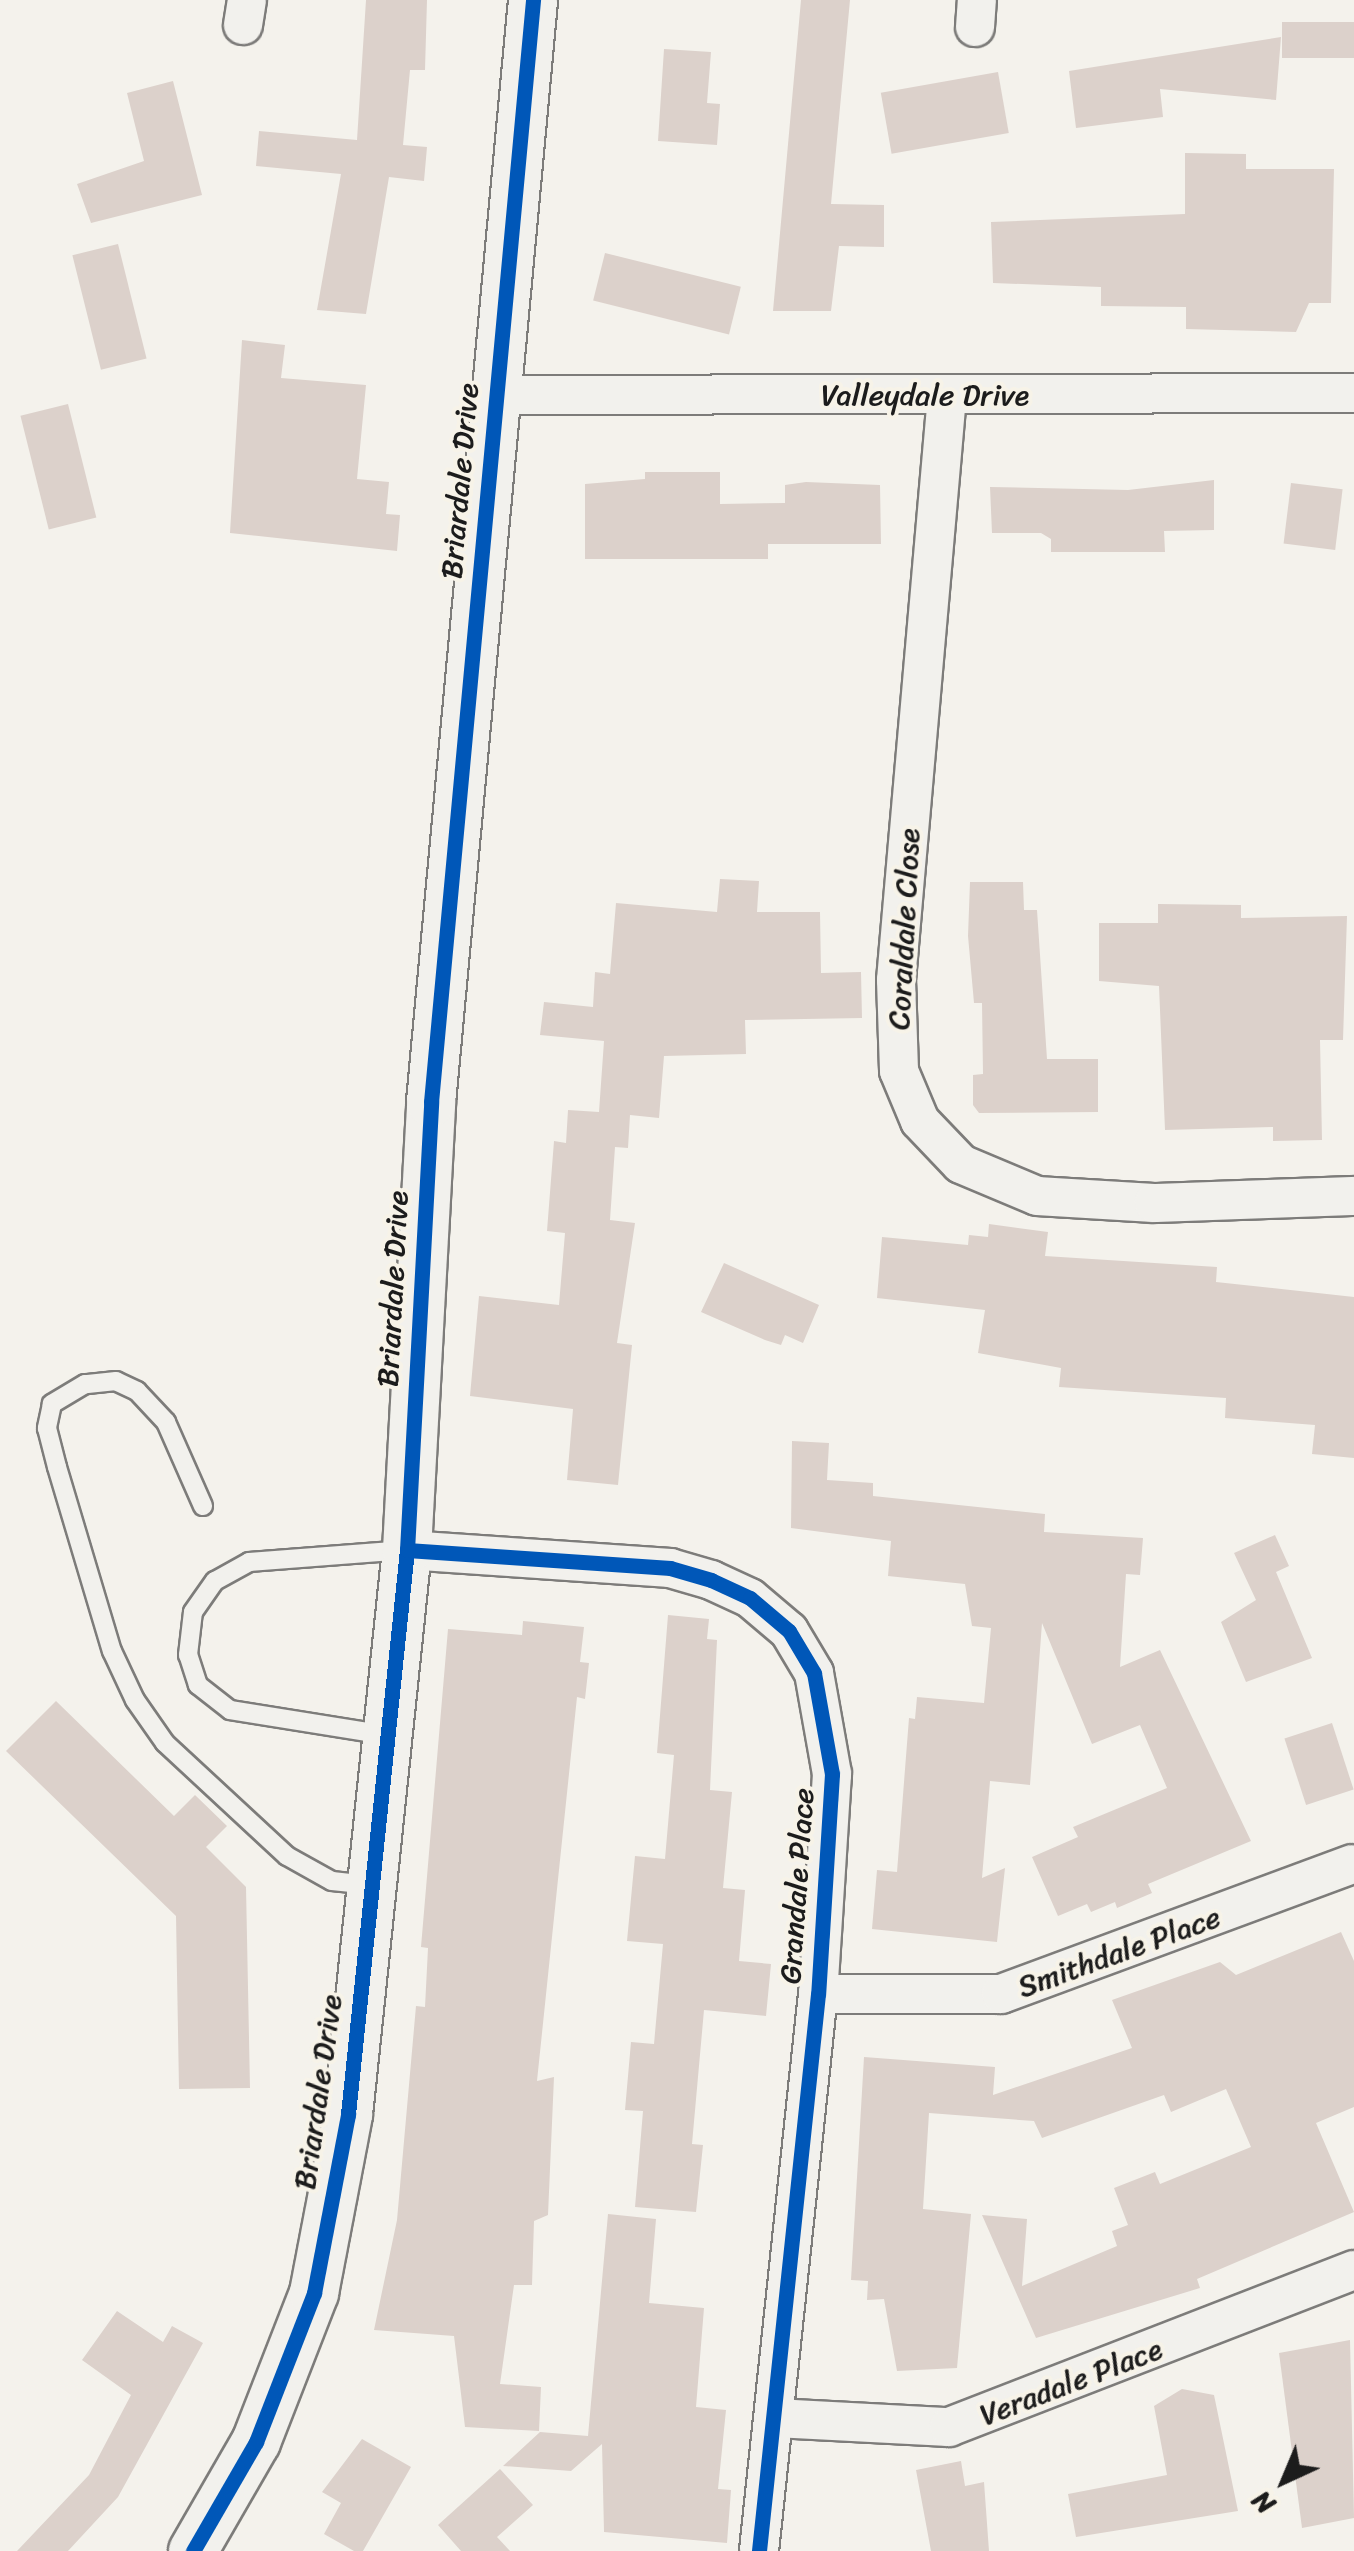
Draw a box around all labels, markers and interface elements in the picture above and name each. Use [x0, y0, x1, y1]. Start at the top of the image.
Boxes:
street label: Valleydale Drive [820, 377, 1030, 413]
street label: Briardale Drive [433, 381, 487, 581]
street label: Coraldale Close [881, 826, 927, 1032]
street label: Briardale Drive [370, 1189, 416, 1389]
street label: Grandale Place [772, 1787, 822, 1985]
street label: Smithdale Place [1013, 1899, 1225, 2005]
street label: Briardale Drive [286, 1992, 350, 2192]
street label: Veradale Place [974, 2331, 1168, 2433]
north arrow [1234, 2431, 1334, 2531]
text: N [1239, 2479, 1287, 2527]

